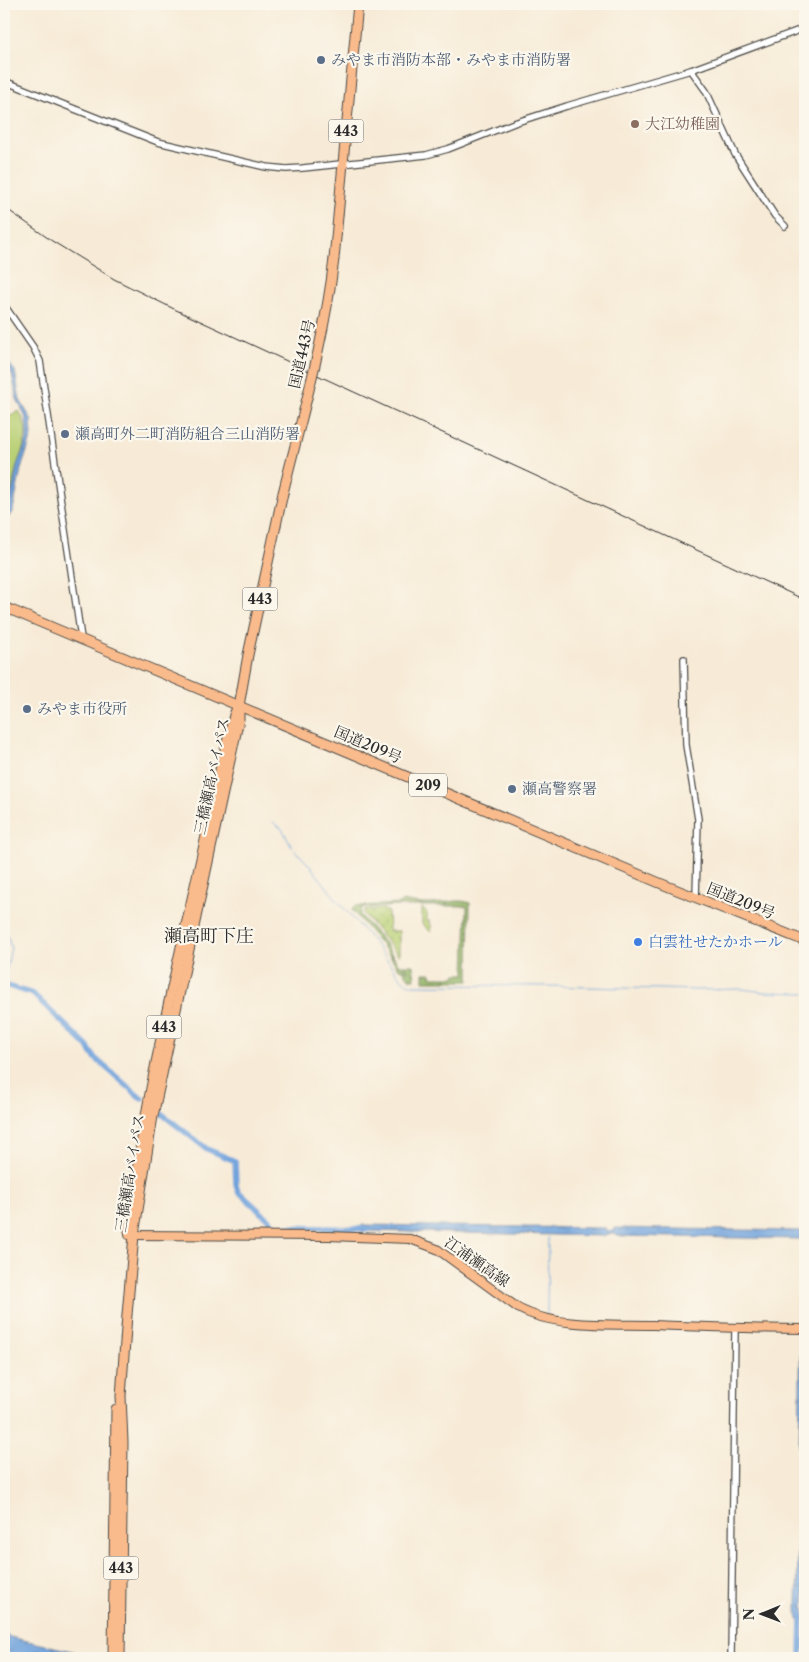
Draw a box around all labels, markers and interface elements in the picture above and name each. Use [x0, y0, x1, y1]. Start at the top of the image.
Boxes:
place label: みやま市消防本部・みやま市消防署 [331, 50, 571, 69]
marker: みやま市消防本部・みやま市消防署 [315, 54, 327, 66]
place label: 大江幼稚園 [645, 114, 720, 133]
marker: 大江幼稚園 [629, 118, 641, 130]
road number: 443 [328, 120, 364, 142]
street label: 国道443号 [284, 317, 319, 390]
place label: 瀬高町外二町消防組合三山消防署 [75, 424, 300, 443]
marker: 瀬高町外二町消防組合三山消防署 [59, 428, 71, 440]
road number: 443 [242, 588, 278, 610]
place label: みやま市役所 [37, 699, 127, 718]
marker: みやま市役所 [21, 703, 33, 715]
street label: 三橋瀬高バイパス [190, 715, 233, 836]
street label: 国道209号 [331, 722, 405, 767]
road number: 209 [409, 774, 447, 796]
place label: 瀬高警察署 [522, 779, 597, 798]
marker: 瀬高警察署 [506, 783, 518, 795]
street label: 国道209号 [704, 878, 778, 923]
district label: 瀬高町下庄 [164, 925, 254, 947]
place label: 白雲社せたかホール [648, 932, 783, 951]
marker: 白雲社せたかホール [632, 936, 644, 948]
road number: 443 [146, 1016, 182, 1038]
street label: 三橋瀬高バイパス [111, 1112, 148, 1234]
street label: 江浦瀬高線 [441, 1232, 513, 1291]
road number: 443 [104, 1556, 138, 1580]
north arrow [736, 1590, 786, 1640]
text: N [740, 1608, 758, 1620]

